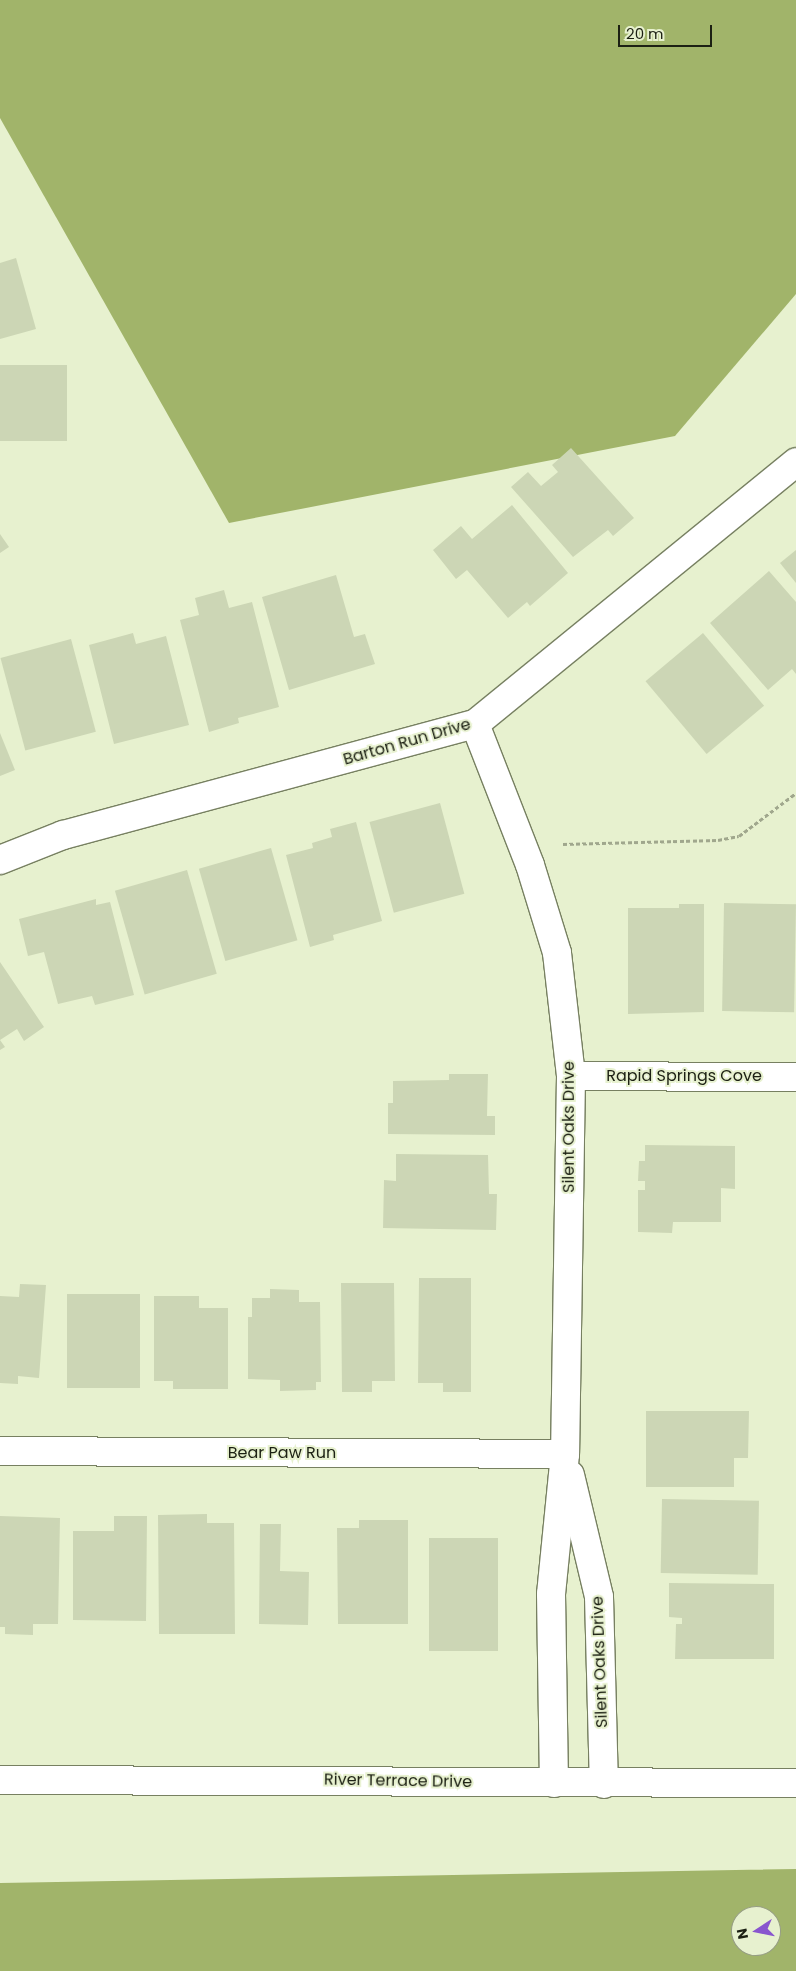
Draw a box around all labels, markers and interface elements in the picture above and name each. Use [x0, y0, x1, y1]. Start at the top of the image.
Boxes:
scale bar [621, 15, 715, 47]
text: 20 m [626, 23, 664, 44]
street label: Barton Run Drive [341, 715, 473, 769]
street label: Silent Oaks Drive [559, 1061, 579, 1193]
street label: Rapid Springs Cove [606, 1066, 762, 1086]
street label: Bear Paw Run [228, 1443, 336, 1463]
street label: Silent Oaks Drive [588, 1596, 612, 1728]
street label: River Terrace Drive [324, 1770, 472, 1792]
north arrow [731, 1906, 781, 1956]
text: N [731, 1927, 753, 1941]

